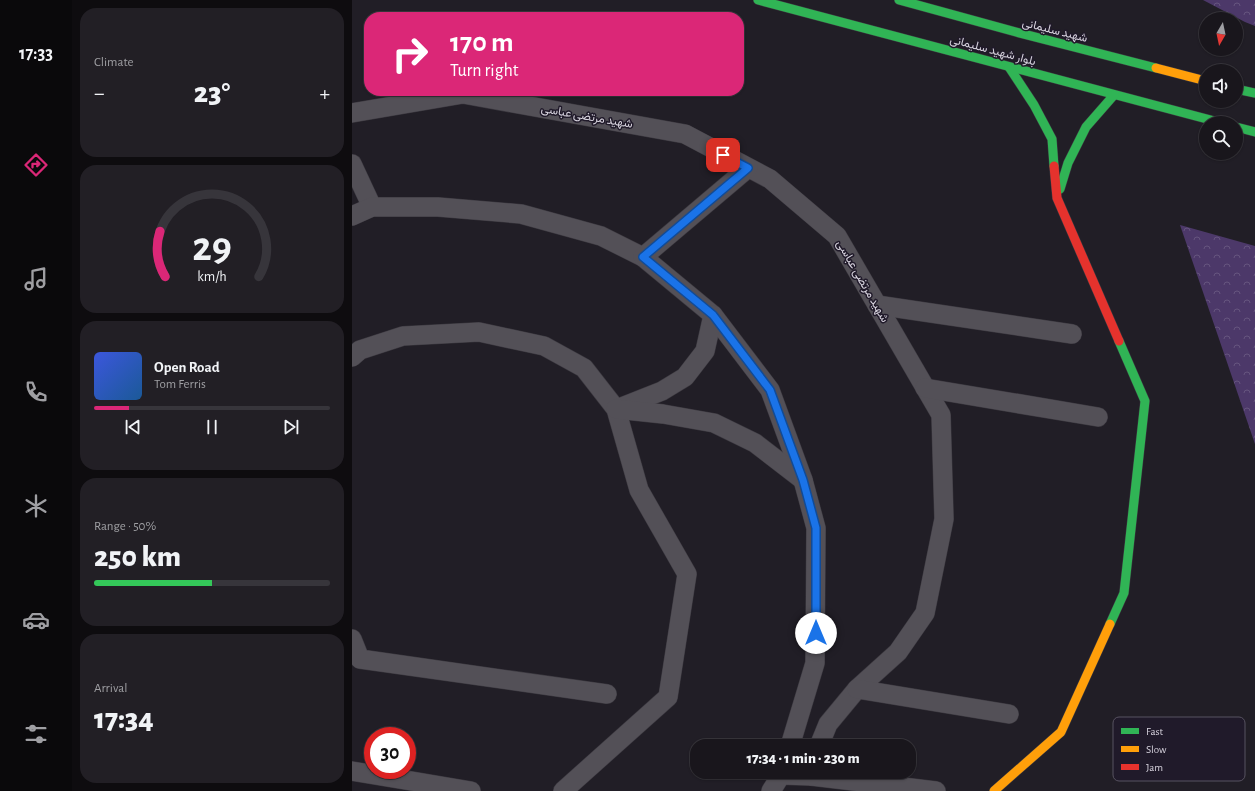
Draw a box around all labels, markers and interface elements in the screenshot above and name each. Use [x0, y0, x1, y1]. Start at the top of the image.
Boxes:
north arrow [1199, 12, 1243, 56]
map controls [1199, 12, 1243, 160]
street label: شهید سلیمانی [1021, 16, 1089, 46]
icon: right [384, 28, 436, 80]
text: 170 m [450, 29, 514, 57]
street label: بلوار شهید سلیمانی [948, 33, 1037, 69]
text: 17:33 [19, 45, 53, 63]
text: Climate [94, 56, 133, 69]
text: Turn right [450, 62, 519, 80]
button: sound [1199, 64, 1243, 108]
text: 23° [194, 78, 230, 108]
text: − [94, 82, 105, 104]
text: + [319, 82, 330, 104]
street label: شهید مرتضی عباسی [540, 102, 634, 132]
button: search [1199, 116, 1243, 160]
pin [706, 138, 740, 172]
icon: arrive [712, 144, 734, 166]
icon: directions [22, 151, 50, 179]
text: 29 [192, 227, 232, 268]
street label: شهید مرتضی عباسی [833, 238, 891, 325]
icon: music [22, 265, 50, 293]
text: km/h [197, 269, 227, 283]
text: Open Road [154, 360, 220, 375]
icon: phone [22, 378, 50, 406]
text: Tom Ferris [154, 378, 206, 391]
icon: previous [122, 416, 144, 438]
icon: pause [201, 416, 223, 438]
icon: next [280, 416, 302, 438]
icon: climate [22, 492, 50, 520]
text: Range · 50% [94, 520, 156, 533]
text: 250 km [94, 542, 181, 572]
icon: car [22, 606, 50, 634]
position arrow [795, 612, 837, 654]
text: Arrival [94, 682, 127, 695]
text: 17:34 [94, 704, 154, 734]
legend [1113, 717, 1245, 781]
icon: filters [22, 720, 50, 748]
text: Fast [1146, 726, 1164, 737]
speed limit sign: 30 [364, 727, 416, 779]
text: Slow [1146, 744, 1167, 755]
text: 17:34 · 1 min · 230 m [746, 751, 860, 766]
text: Jam [1146, 762, 1163, 773]

